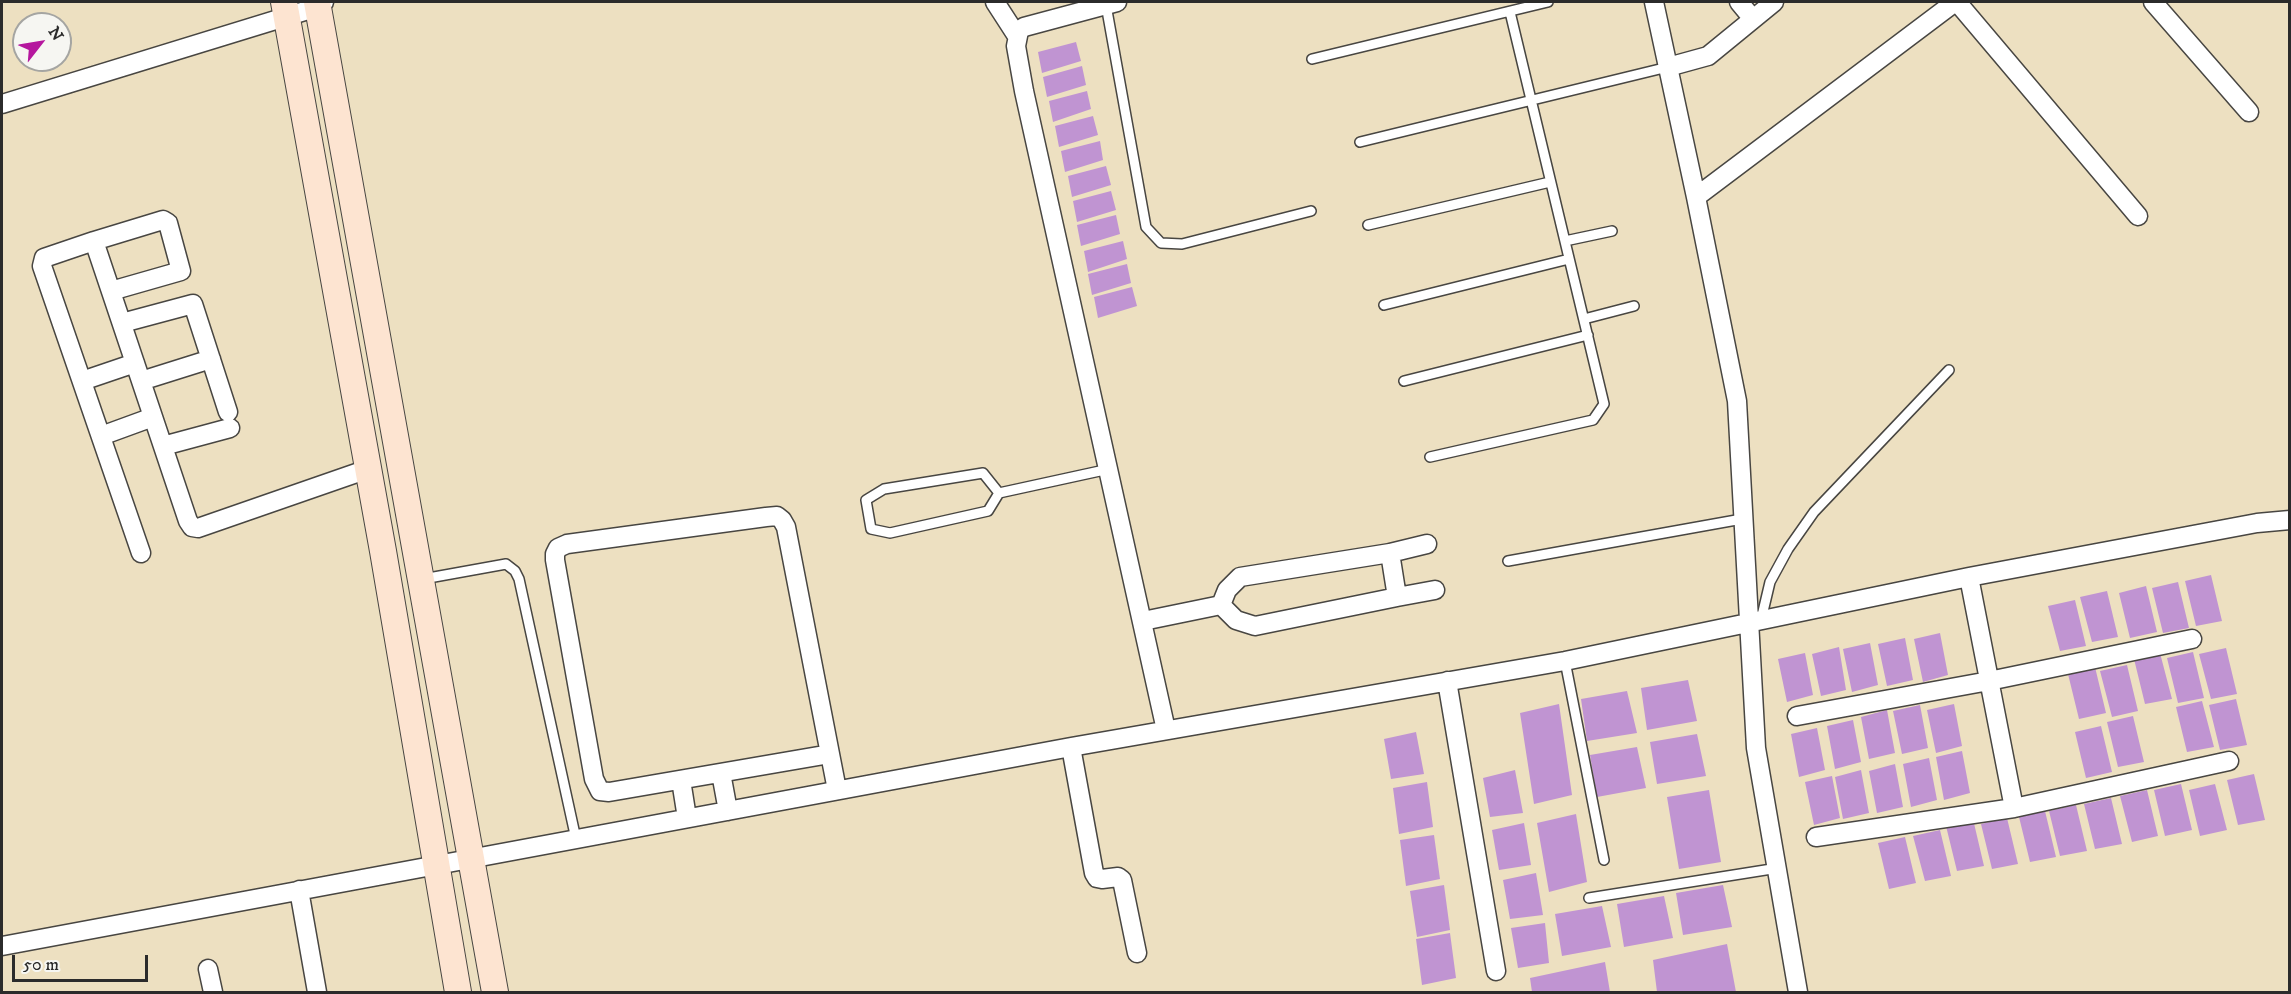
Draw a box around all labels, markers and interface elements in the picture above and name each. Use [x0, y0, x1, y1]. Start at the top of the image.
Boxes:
north arrow [12, 12, 72, 72]
text: N [44, 23, 68, 45]
scale bar [15, 943, 152, 981]
text: 50 m [23, 954, 59, 976]

